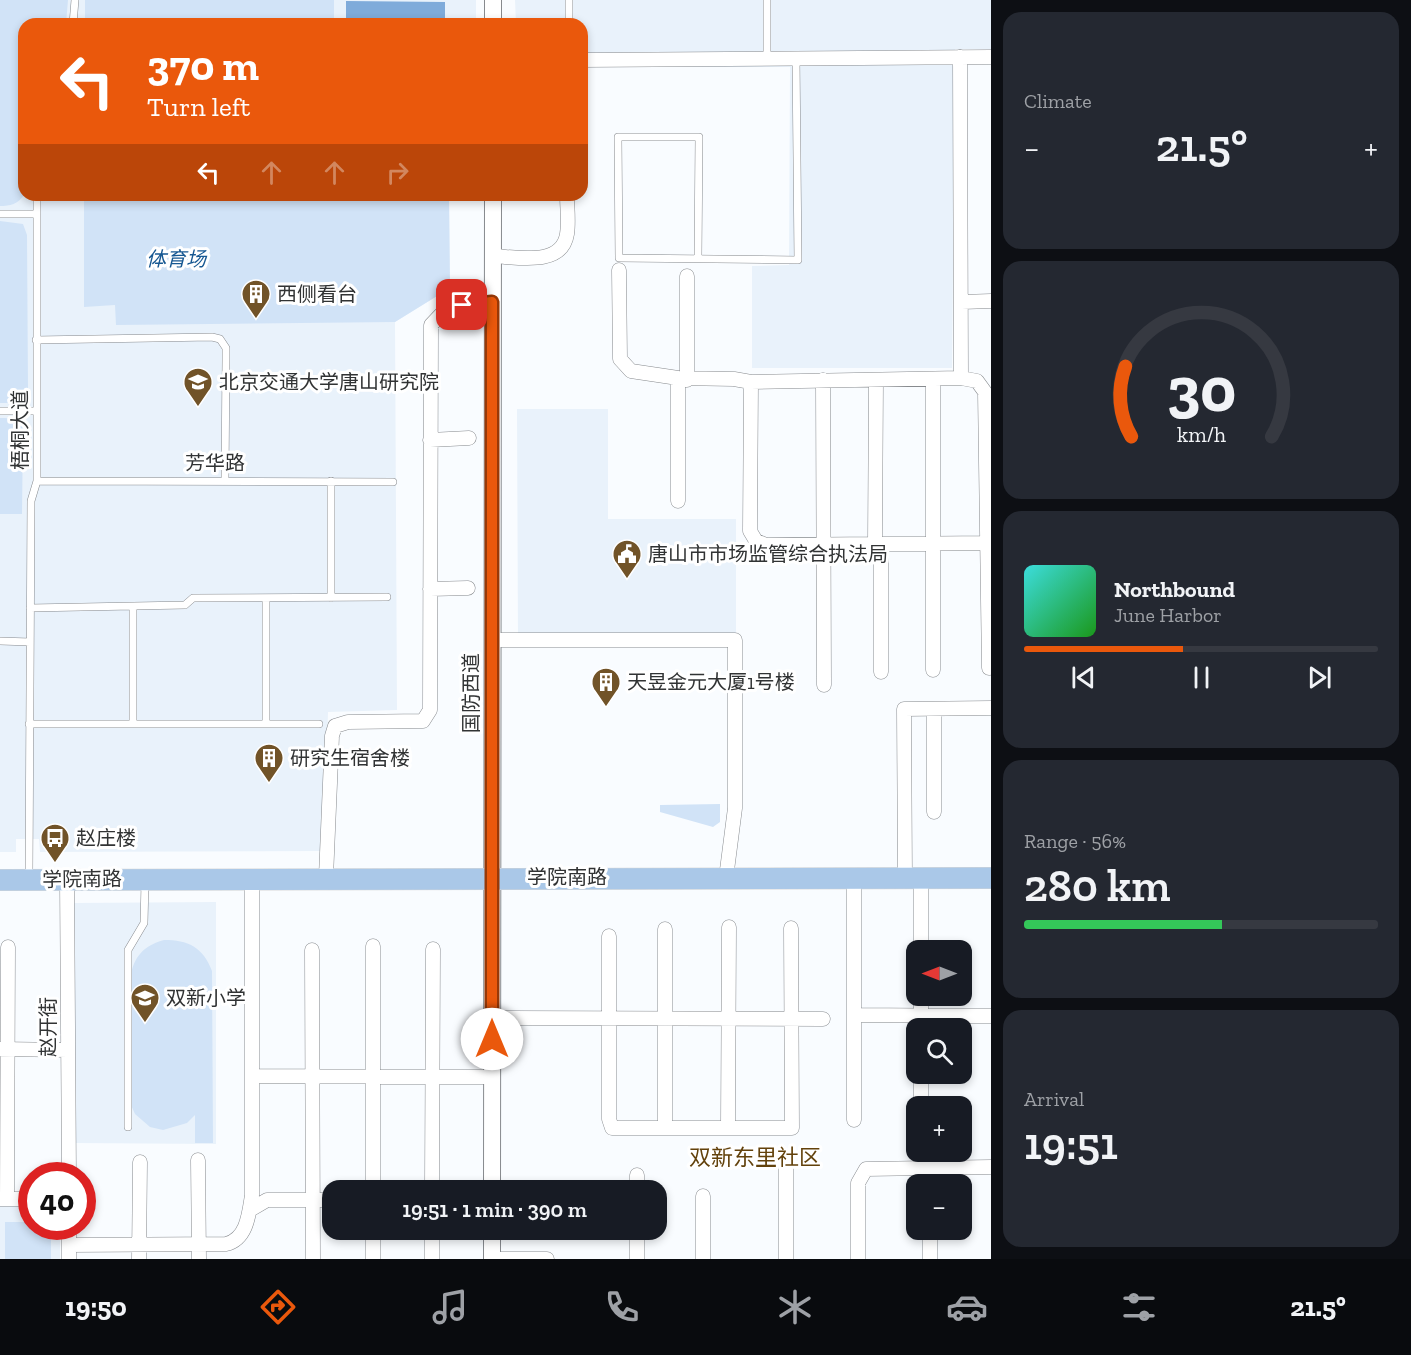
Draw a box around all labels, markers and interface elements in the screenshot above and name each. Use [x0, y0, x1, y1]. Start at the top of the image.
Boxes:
text: 370 m [147, 40, 259, 91]
icon: left [48, 42, 126, 120]
text: Climate [1024, 89, 1092, 113]
text: Turn left [147, 91, 250, 123]
text: 21.5° [1156, 119, 1248, 173]
text: − [1024, 128, 1039, 167]
text: + [1364, 128, 1378, 167]
icon: left [192, 156, 225, 189]
icon: ahead [255, 156, 288, 189]
icon: ahead [318, 156, 351, 189]
icon: right [381, 156, 414, 189]
park label: 体育场 [146, 247, 208, 271]
building icon: 西侧看台 [240, 278, 272, 320]
pin [436, 279, 487, 330]
place label: 西侧看台 [277, 282, 357, 306]
icon: arrive [445, 288, 478, 321]
text: 30 [1166, 352, 1236, 427]
school or university icon: 北京交通大学唐山研究院 [182, 366, 214, 408]
place label: 北京交通大学唐山研究院 [219, 370, 439, 394]
street label: 梧桐大道 [8, 390, 32, 470]
text: km/h [1177, 423, 1225, 448]
street label: 芳华路 [185, 451, 245, 475]
public building icon: 唐山市市场监管综合执法局 [611, 538, 643, 580]
place label: 唐山市市场监管综合执法局 [648, 542, 888, 566]
text: Northbound [1114, 576, 1235, 603]
text: June Harbor [1114, 603, 1222, 627]
street label: 国防西道 [459, 653, 483, 733]
icon: previous [1067, 661, 1100, 694]
icon: pause [1185, 661, 1218, 694]
icon: next [1303, 661, 1336, 694]
building icon: 天昱金元大厦1号楼 [590, 666, 622, 708]
place label: 天昱金元大厦1号楼 [627, 670, 795, 694]
building icon: 研究生宿舍楼 [253, 742, 285, 784]
place label: 研究生宿舍楼 [290, 746, 410, 770]
bus stop icon: 赵庄楼 [39, 822, 71, 864]
place label: 赵庄楼 [76, 826, 136, 850]
text: Range · 56% [1024, 829, 1126, 853]
text: 280 km [1024, 859, 1171, 913]
street label: 学院南路 [527, 865, 607, 889]
street label: 学院南路 [42, 866, 122, 892]
north arrow [906, 940, 972, 1006]
map controls [906, 940, 972, 1240]
school or university icon: 双新小学 [129, 982, 161, 1024]
place label: 双新小学 [166, 986, 246, 1010]
street label: 赵开街 [36, 997, 60, 1057]
position arrow [460, 1007, 524, 1071]
button: search [906, 1018, 972, 1084]
text: Arrival [1024, 1087, 1084, 1111]
button: + [906, 1096, 972, 1162]
text: 19:51 [1024, 1117, 1118, 1171]
district label: 双新东里社区 [689, 1144, 821, 1171]
speed limit sign: 40 [18, 1162, 96, 1240]
button: − [906, 1174, 972, 1240]
text: 19:51 · 1 min · 390 m [402, 1196, 587, 1223]
icon: directions [257, 1286, 299, 1328]
icon: music [429, 1286, 471, 1328]
icon: phone [601, 1286, 643, 1328]
icon: climate [774, 1286, 816, 1328]
icon: car [946, 1286, 988, 1328]
icon: filters [1118, 1286, 1160, 1328]
text: 19:50 [65, 1291, 127, 1323]
text: 21.5° [1290, 1291, 1346, 1323]

